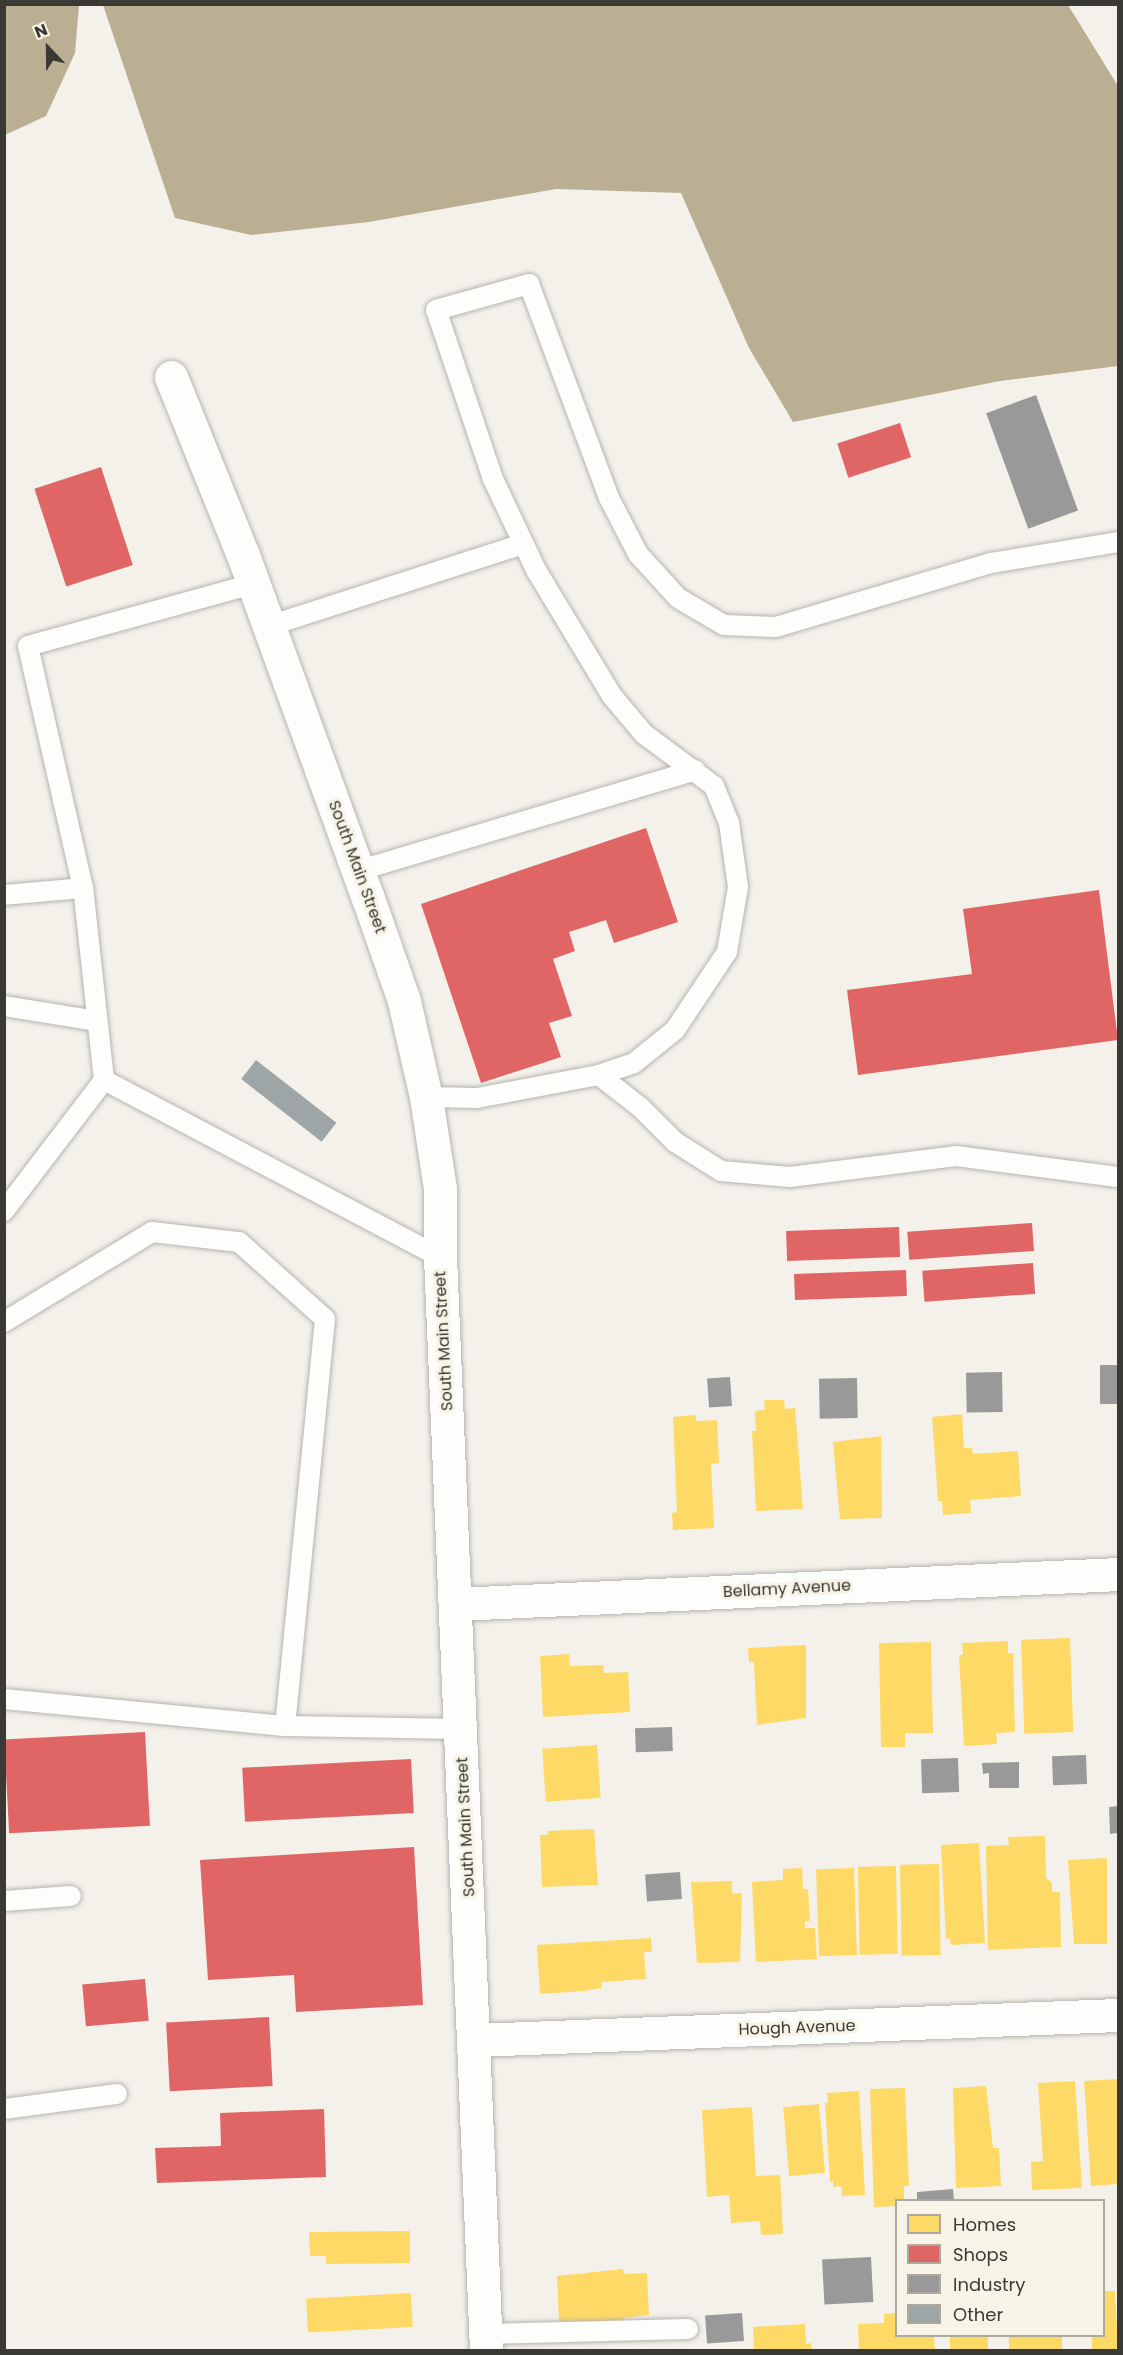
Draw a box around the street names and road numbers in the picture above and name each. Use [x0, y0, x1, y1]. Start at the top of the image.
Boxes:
street label: South Main Street [324, 798, 390, 936]
street label: South Main Street [431, 1271, 457, 1411]
street label: Bellamy Avenue [722, 1576, 852, 1602]
street label: South Main Street [453, 1757, 479, 1897]
street label: Hough Avenue [738, 2016, 856, 2040]

